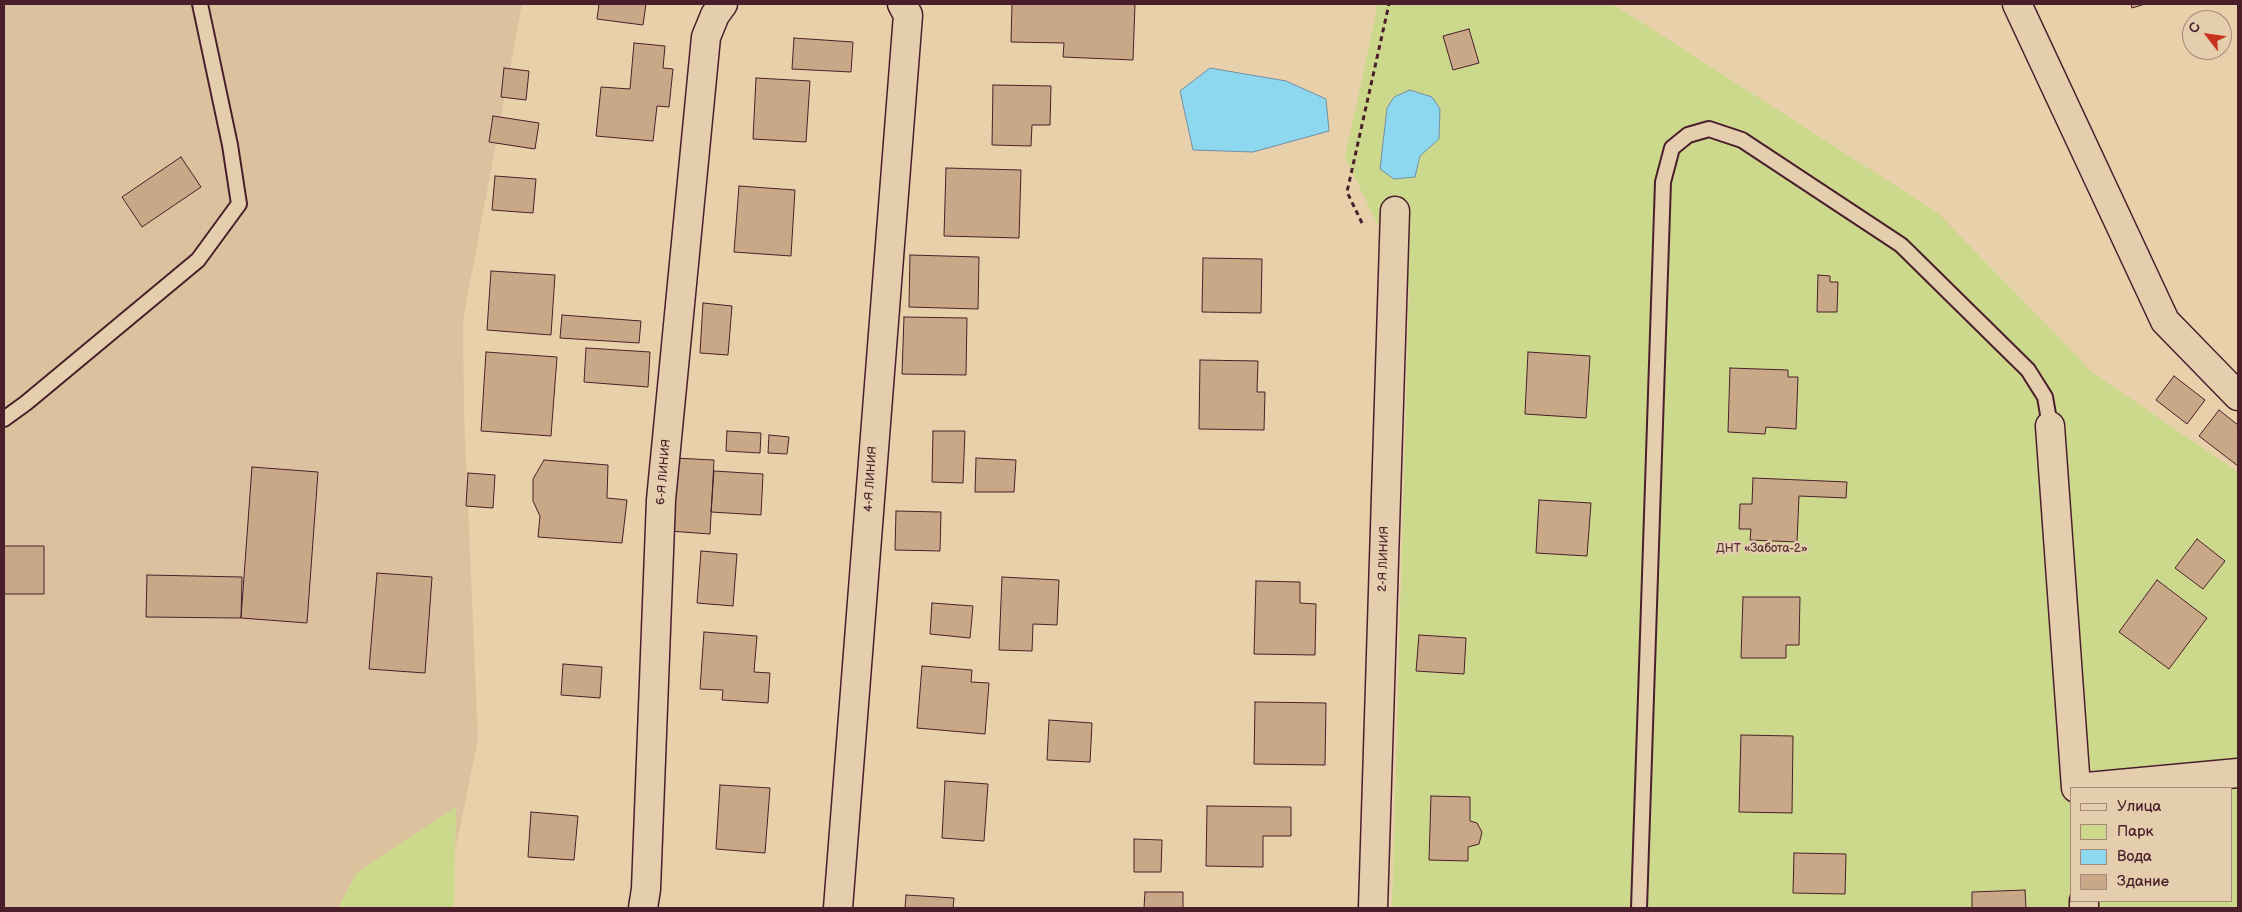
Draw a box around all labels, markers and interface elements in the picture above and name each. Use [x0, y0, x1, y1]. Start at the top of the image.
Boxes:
north arrow [2182, 10, 2232, 60]
text: С [2185, 19, 2204, 36]
street label: 6-Я ЛИНИЯ [654, 438, 674, 506]
street label: 4-Я ЛИНИЯ [862, 446, 880, 512]
street label: 2-Я ЛИНИЯ [1376, 526, 1392, 592]
park label: ДНТ «Забота-2» [1716, 542, 1808, 556]
legend [2070, 787, 2232, 902]
text: Улица [2117, 797, 2161, 816]
text: Парк [2117, 822, 2154, 841]
text: Вода [2117, 847, 2152, 866]
text: Здание [2117, 872, 2169, 891]

